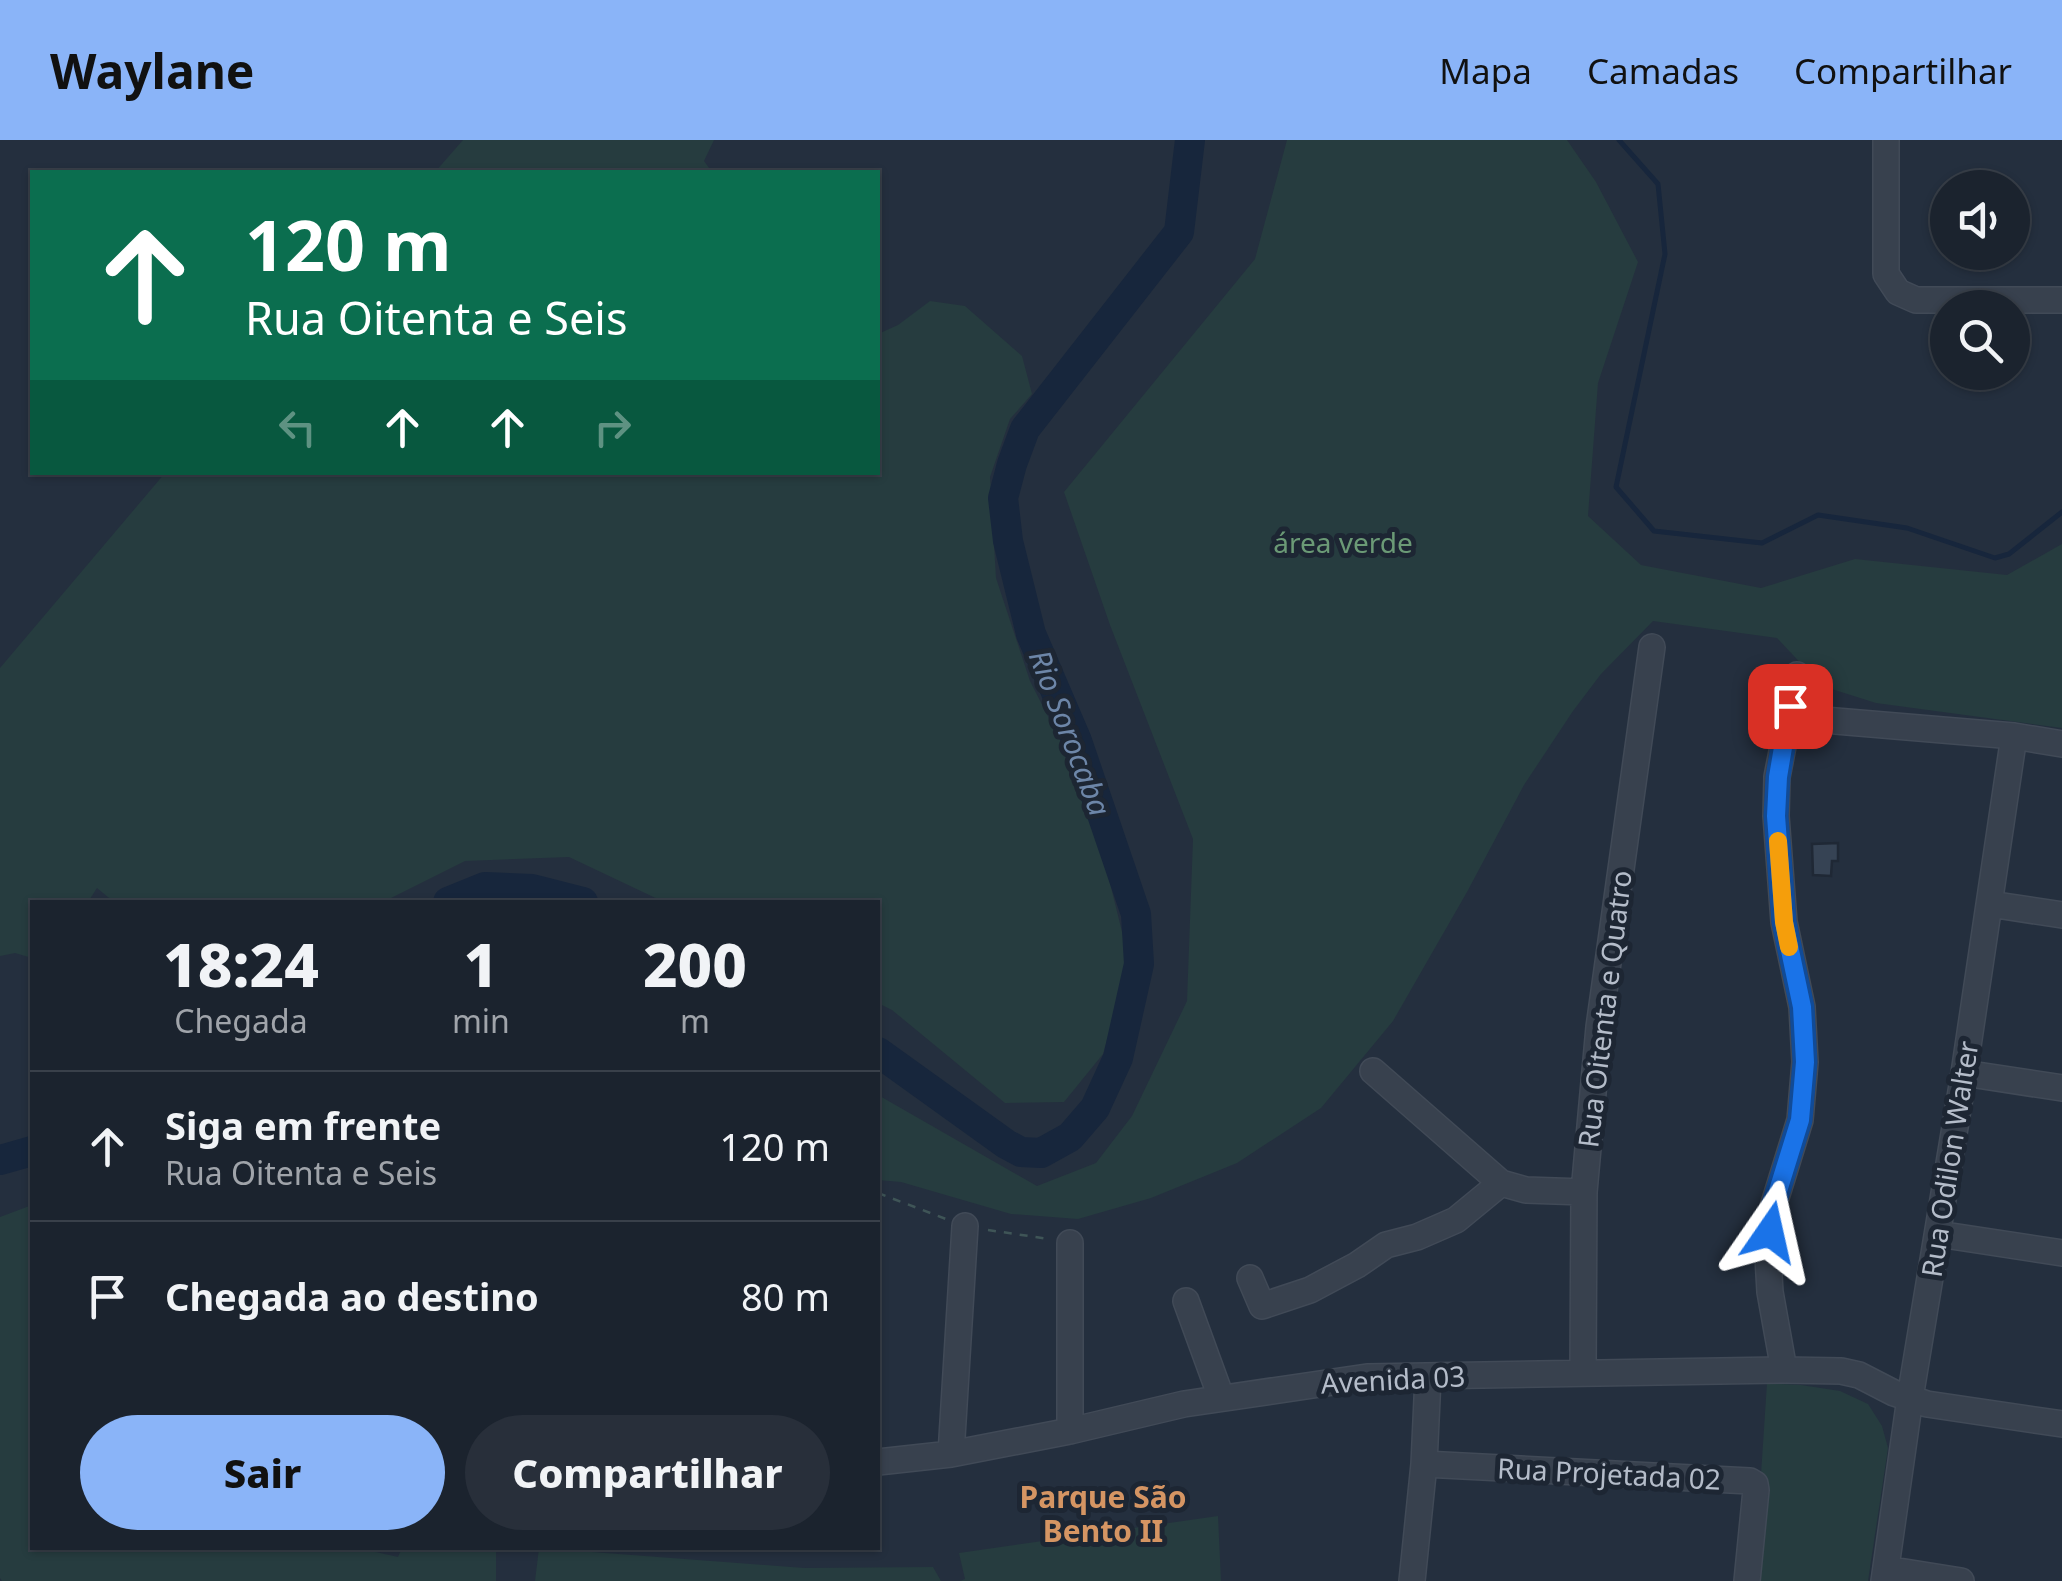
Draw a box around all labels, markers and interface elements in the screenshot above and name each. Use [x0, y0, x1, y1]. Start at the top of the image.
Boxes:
text: Waylane [50, 38, 255, 103]
text: Mapa [1439, 47, 1532, 94]
text: Camadas [1587, 47, 1739, 94]
text: Compartilhar [1794, 47, 2012, 94]
map controls [1930, 170, 2030, 390]
button: sound [1930, 170, 2030, 270]
text: 120 m [245, 196, 452, 292]
icon: ahead [80, 210, 210, 340]
text: Rua Oitenta e Seis [245, 287, 627, 348]
button: search [1930, 290, 2030, 390]
icon: left [270, 400, 325, 455]
icon: ahead [375, 400, 430, 455]
icon: ahead [480, 400, 535, 455]
icon: right [585, 400, 640, 455]
park label: área verde [1273, 523, 1413, 561]
water label: Rio Sorocaba [1020, 643, 1121, 821]
pin [1748, 664, 1833, 749]
icon: arrive [1763, 679, 1818, 734]
street label: Rua Oitenta e Quatro [1568, 868, 1640, 1150]
text: 18:24 [163, 923, 319, 1005]
text: 1 [464, 923, 498, 1005]
text: 200 [643, 923, 747, 1005]
text: Chegada [174, 999, 308, 1042]
text: min [452, 999, 510, 1042]
text: m [680, 999, 710, 1042]
street label: Rua Odilon Walter [1912, 1038, 1987, 1280]
text: Siga em frente [165, 1099, 441, 1151]
icon: ahead [80, 1119, 135, 1174]
text: 120 m [719, 1120, 830, 1172]
text: Rua Oitenta e Seis [165, 1151, 437, 1194]
position arrow [1718, 1180, 1822, 1284]
icon: arrive [80, 1269, 135, 1324]
text: Chegada ao destino [165, 1270, 539, 1322]
text: 80 m [741, 1270, 830, 1322]
street label: Avenida 03 [1320, 1356, 1466, 1402]
button: Sair [80, 1415, 445, 1530]
button: Compartilhar [465, 1415, 830, 1530]
street label: Rua Projetada 02 [1496, 1448, 1722, 1498]
district label: Parque São Bento II [1020, 1476, 1186, 1551]

